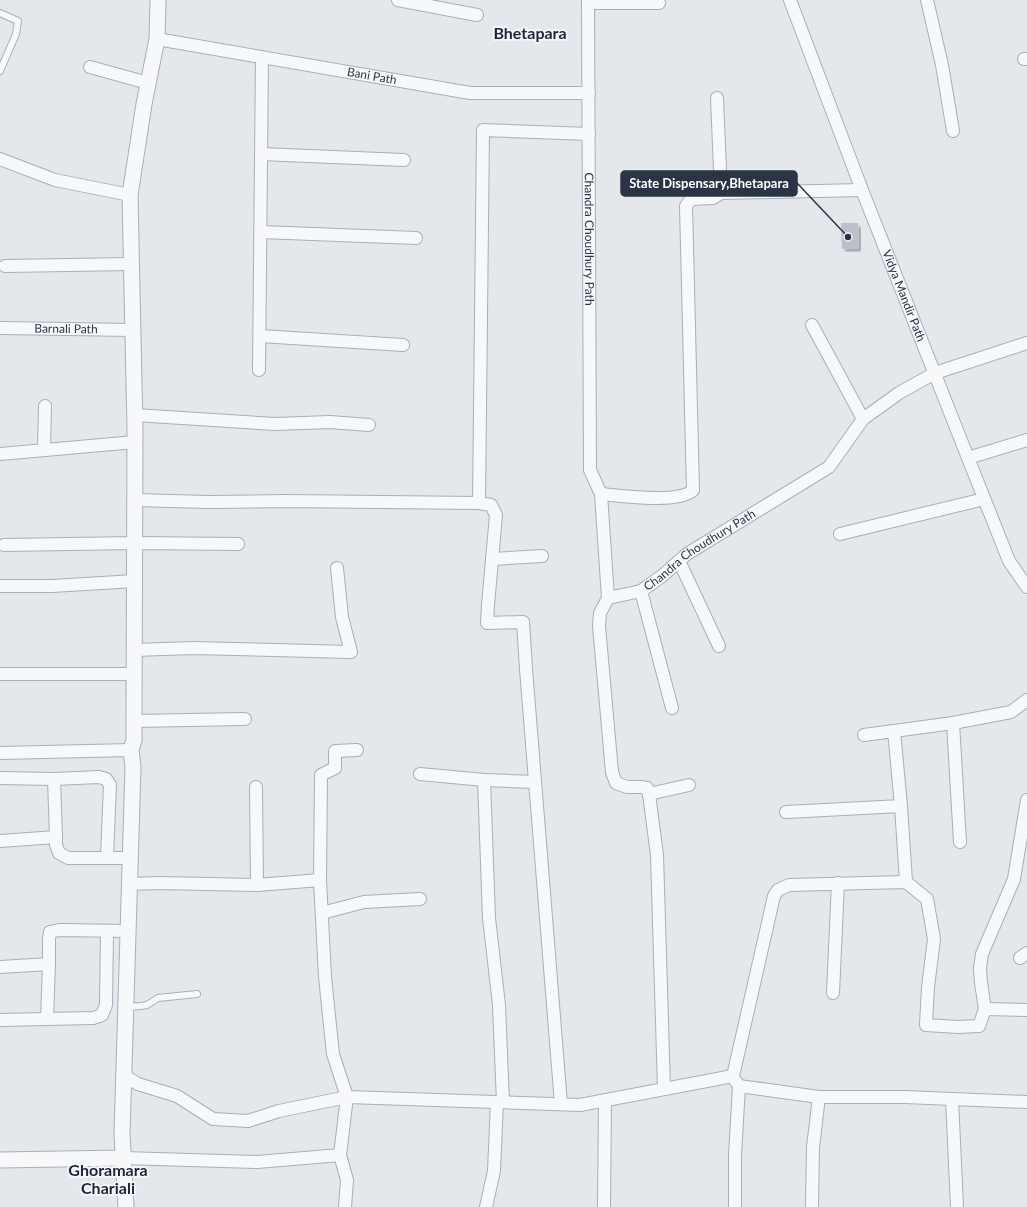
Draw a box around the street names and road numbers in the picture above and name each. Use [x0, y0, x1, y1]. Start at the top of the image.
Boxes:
street label: Bani Path [346, 64, 398, 87]
street label: Chandra Choudhury Path [582, 172, 597, 306]
street label: Vidya Mandir Path [879, 248, 929, 344]
street label: Barnali Path [34, 321, 98, 336]
street label: Chandra Choudhury Path [640, 506, 758, 594]

